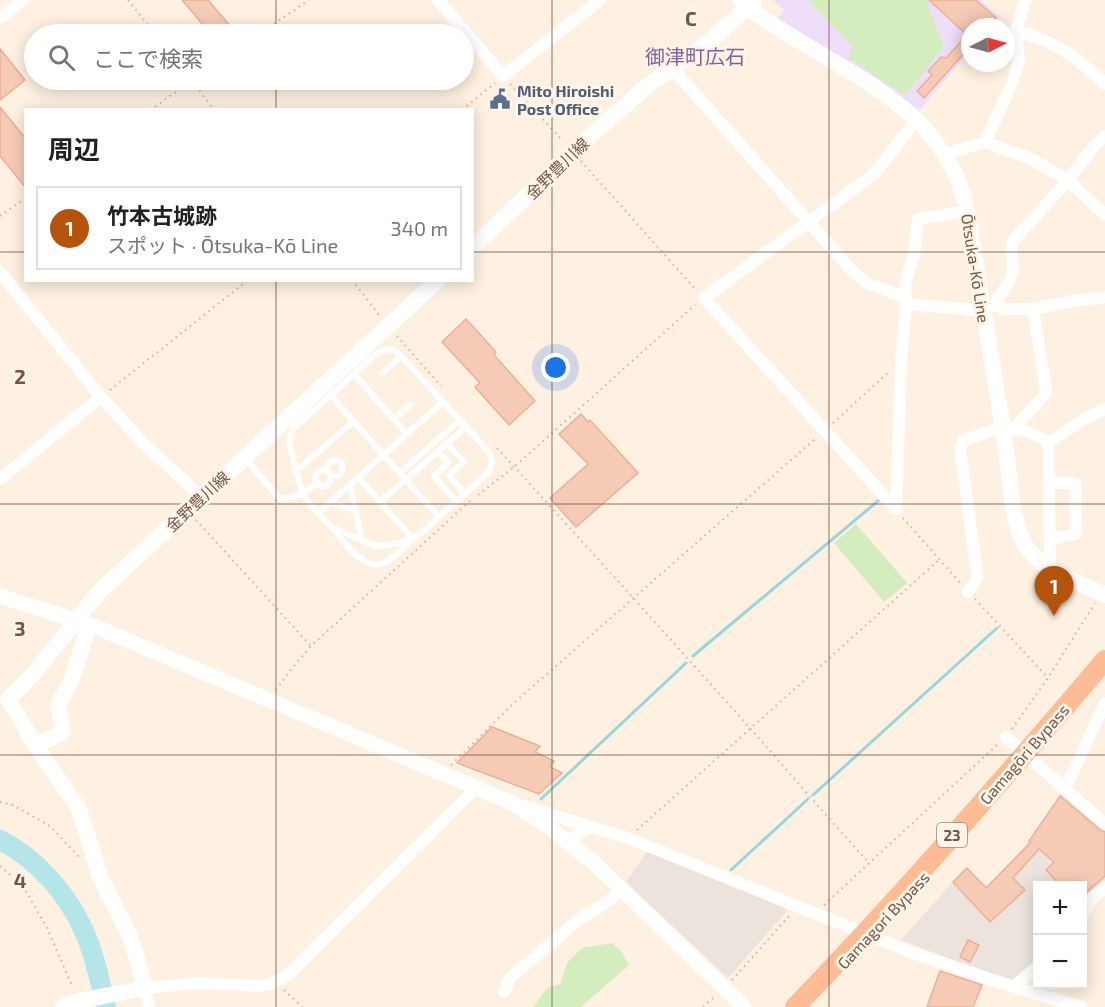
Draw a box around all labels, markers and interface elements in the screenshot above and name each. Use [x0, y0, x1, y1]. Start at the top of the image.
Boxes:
text: C [685, 6, 697, 30]
north arrow [961, 18, 1015, 72]
search box [24, 24, 474, 90]
icon: search [45, 41, 78, 74]
district label: 御津町広石 [645, 44, 745, 68]
text: ここで検索 [93, 45, 203, 71]
place label: Mito Hiroishi Post Office [517, 81, 614, 118]
public building icon: Mito Hiroishi Post Office [488, 87, 512, 111]
text: 周辺 [48, 133, 100, 164]
street label: 金野豊川線 [522, 133, 592, 203]
text: 竹本古城跡 [107, 202, 217, 228]
street label: Ōtsuka-Kō Line [958, 212, 994, 324]
text: 1 [65, 216, 74, 240]
text: 340 m [391, 216, 448, 240]
text: スポット · Ōtsuka-Kō Line [107, 233, 338, 257]
your location [541, 353, 570, 382]
text: 2 [14, 364, 26, 388]
street label: 金野豊川線 [161, 467, 233, 535]
pin: 1 [1034, 566, 1074, 616]
text: 3 [14, 616, 26, 640]
street label: Gamagōri Bypass [975, 700, 1073, 808]
road number: 23 [937, 823, 967, 847]
street label: Gamagori Bypass [833, 867, 933, 973]
text: 4 [14, 868, 27, 892]
map controls [1033, 881, 1087, 989]
button: + [1033, 881, 1087, 935]
button: − [1033, 935, 1087, 989]

